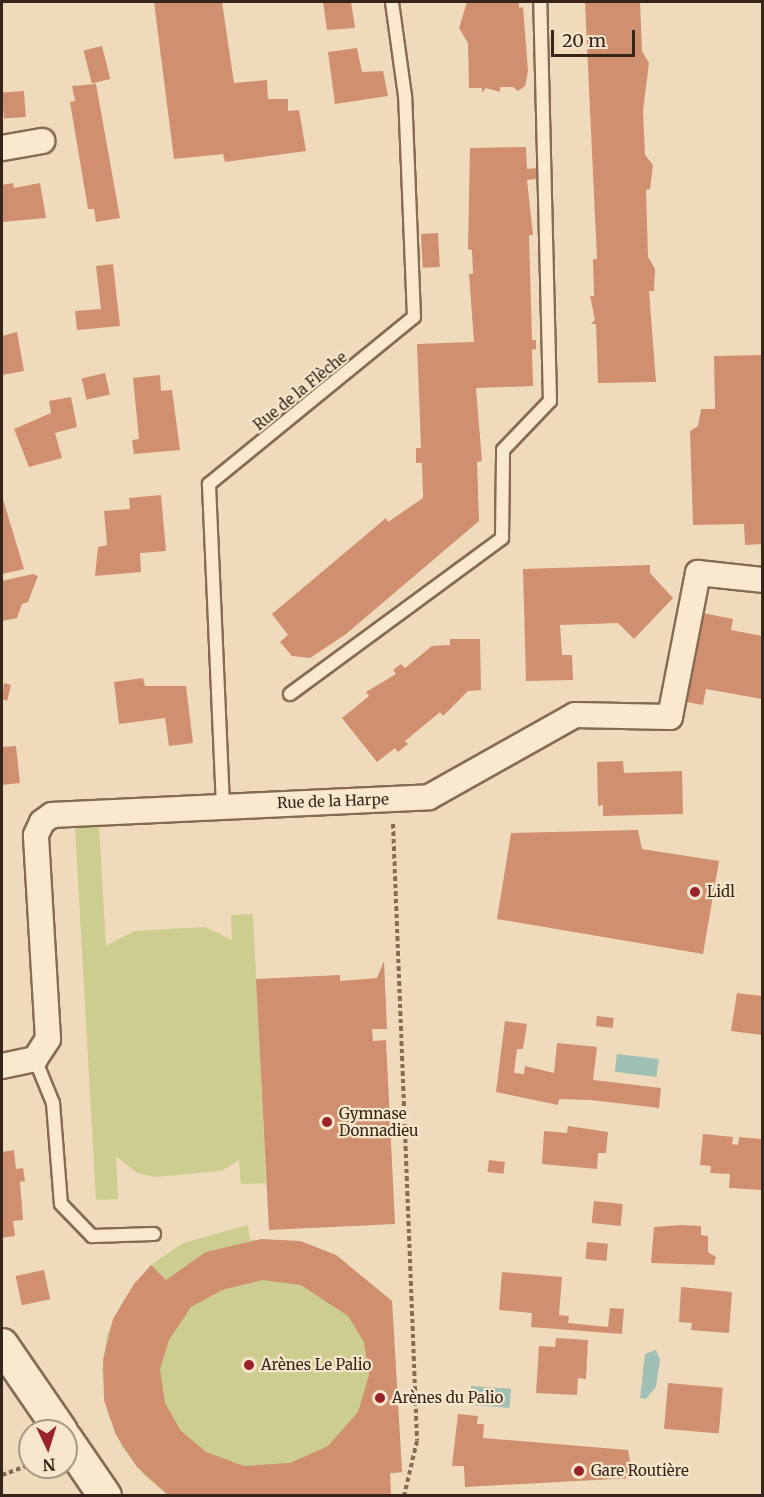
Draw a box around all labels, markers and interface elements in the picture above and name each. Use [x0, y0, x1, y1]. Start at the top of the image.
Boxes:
scale bar [554, 18, 638, 56]
text: 20 m [562, 29, 606, 52]
street label: Rue de la Flèche [250, 348, 350, 434]
street label: Rue de la Harpe [277, 790, 389, 812]
place label: Lidl [707, 883, 735, 901]
marker: Lidl [688, 885, 702, 899]
place label: Gymnase Donnadieu [339, 1104, 419, 1139]
marker: Gymnase Donnadieu [320, 1115, 334, 1129]
place label: Arènes Le Palio [261, 1356, 371, 1374]
marker: Arènes Le Palio [242, 1358, 256, 1372]
place label: Arènes du Palio [392, 1389, 503, 1407]
marker: Arènes du Palio [373, 1391, 387, 1405]
north arrow [18, 1419, 78, 1479]
text: N [42, 1455, 56, 1475]
place label: Gare Routière [591, 1462, 689, 1480]
marker: Gare Routière [572, 1464, 586, 1478]

